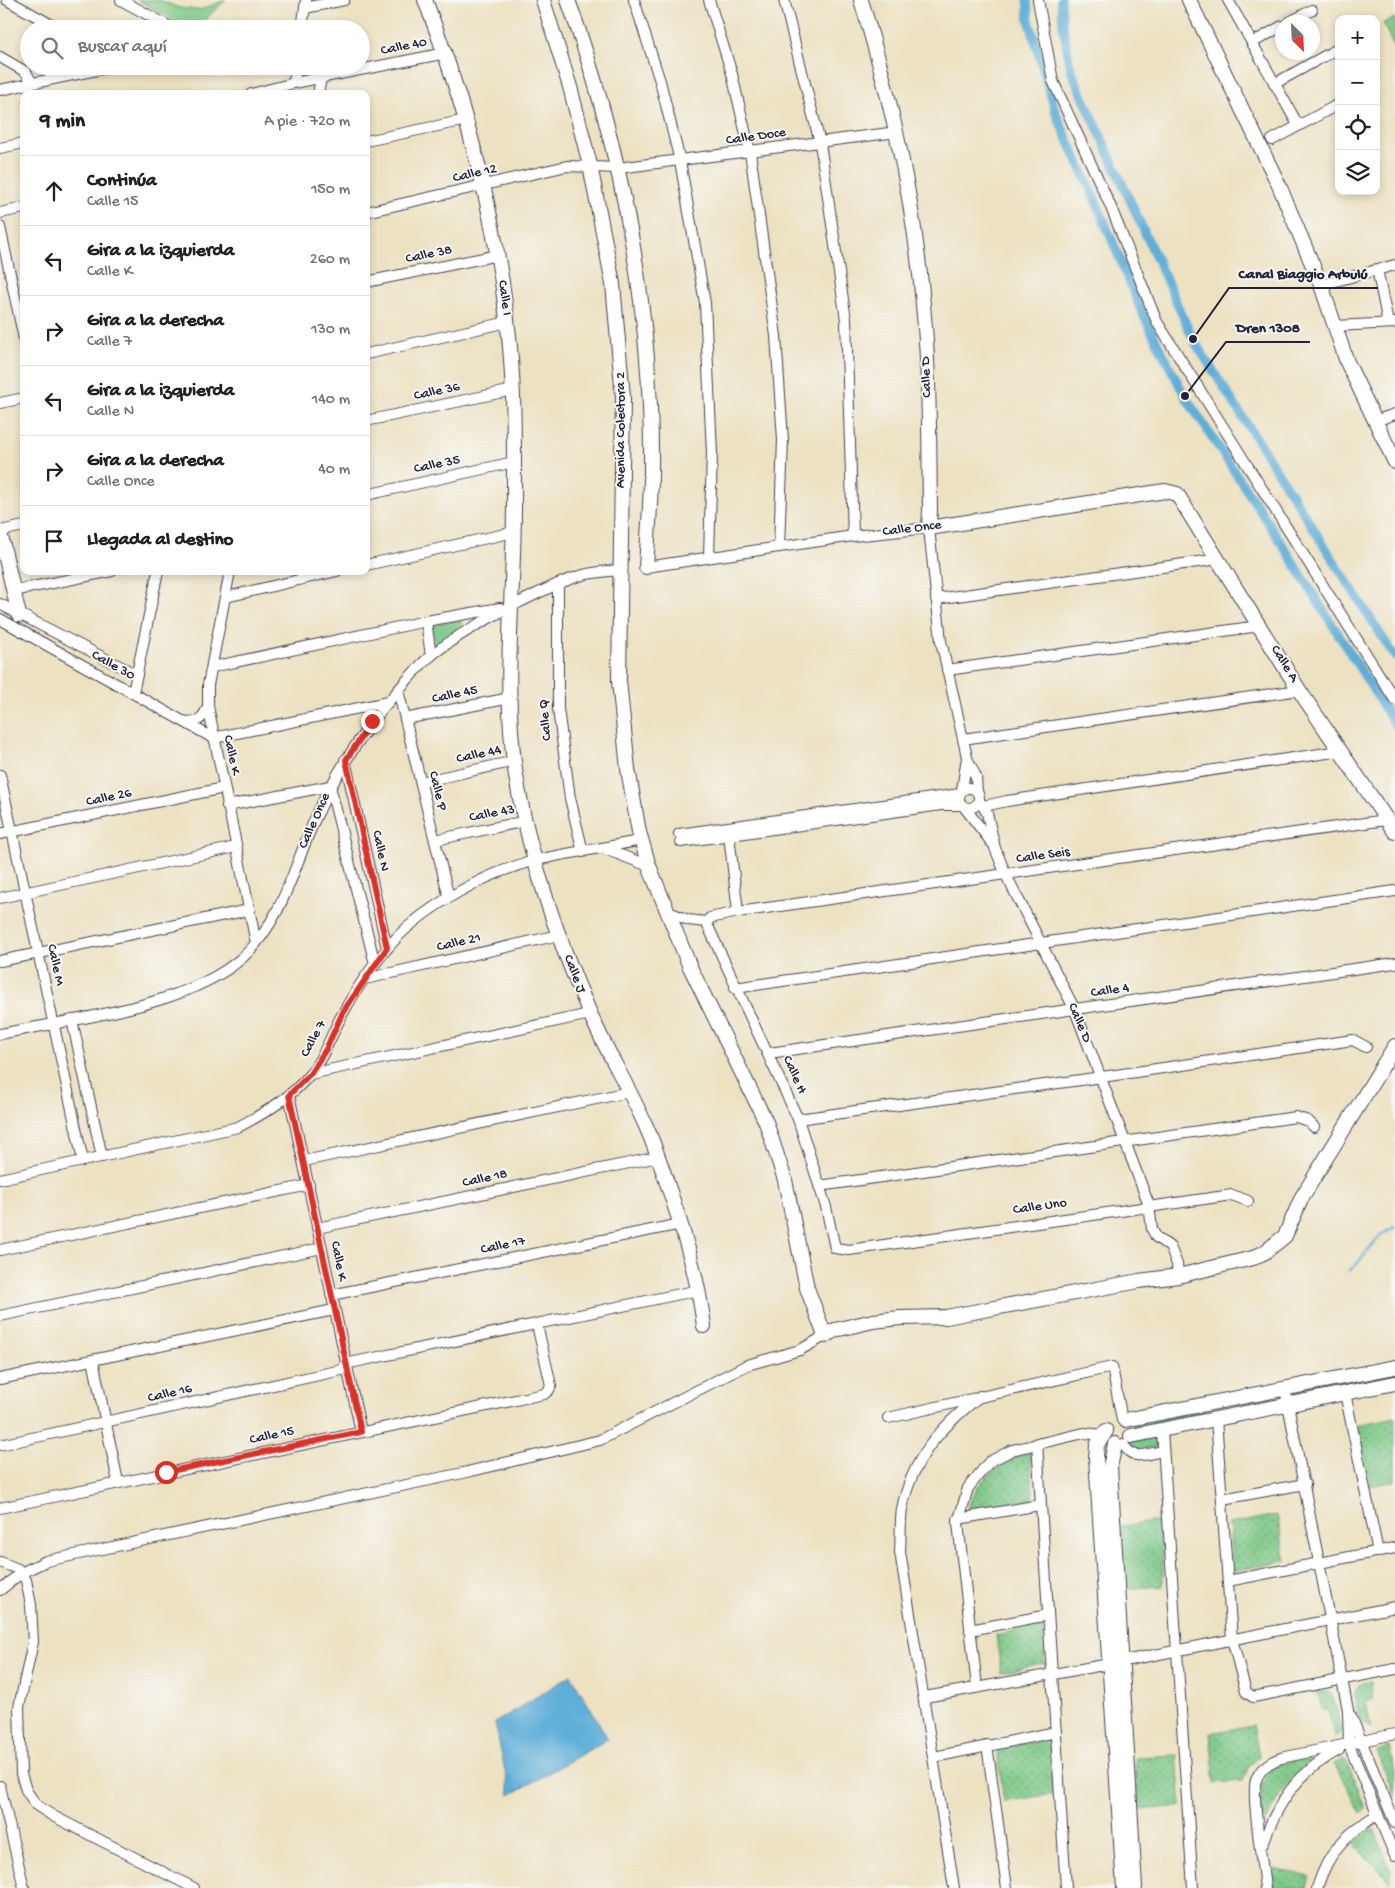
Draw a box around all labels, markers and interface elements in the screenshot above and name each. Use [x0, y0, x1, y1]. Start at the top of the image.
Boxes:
north arrow [1275, 15, 1320, 60]
map controls [1335, 15, 1380, 195]
button: + [1335, 15, 1380, 60]
search box [20, 20, 370, 75]
icon: search [38, 34, 66, 62]
street label: Calle 40 [379, 34, 429, 60]
text: Buscar aquí [78, 36, 167, 59]
button: − [1335, 60, 1380, 105]
button: locate [1335, 105, 1380, 150]
text: 9 min [40, 110, 85, 135]
text: A pie · 720 m [264, 113, 350, 132]
street label: Calle Doce [725, 124, 788, 150]
button: layers [1335, 150, 1380, 195]
street label: Calle 12 [451, 161, 499, 187]
text: Continúa [87, 170, 157, 193]
icon: ahead [40, 177, 68, 205]
text: 150 m [311, 181, 350, 200]
text: Calle 15 [87, 193, 139, 212]
text: Gira a la izquierda [87, 240, 234, 263]
street label: Calle 38 [404, 242, 454, 268]
icon: left [40, 247, 68, 275]
text: 260 m [310, 251, 350, 270]
callout: Canal Biaggio Arbulú [1229, 258, 1378, 288]
text: Calle K [87, 263, 132, 282]
text: Canal Biaggio Arbulú [1237, 266, 1369, 284]
street label: Calle I [493, 279, 515, 317]
text: Gira a la derecha [87, 310, 224, 333]
callout: Dren 1308 [1226, 312, 1310, 342]
icon: right [40, 317, 68, 345]
text: Dren 1308 [1234, 320, 1300, 338]
text: 130 m [311, 321, 350, 340]
text: Calle 7 [87, 333, 132, 352]
street label: Calle D [918, 355, 936, 398]
street label: Avenida Colectora 2 [613, 372, 630, 488]
street label: Calle 36 [413, 379, 462, 405]
text: Gira a la izquierda [87, 380, 234, 403]
icon: left [40, 387, 68, 415]
text: 140 m [312, 391, 350, 410]
text: Calle N [87, 403, 134, 422]
text: Gira a la derecha [87, 450, 224, 473]
street label: Calle 35 [412, 452, 462, 478]
icon: right [40, 457, 68, 485]
text: 40 m [318, 461, 350, 480]
text: Calle Once [87, 473, 155, 492]
street label: Calle Once [882, 517, 943, 541]
icon: arrive [40, 527, 68, 555]
text: Llegada al destino [87, 529, 233, 552]
street label: Calle A [1266, 642, 1302, 686]
street label: Calle 30 [88, 647, 138, 685]
street label: Calle 45 [431, 682, 479, 708]
street label: Calle Q [536, 699, 556, 741]
route end [361, 710, 384, 733]
street label: Calle K [219, 734, 244, 777]
street label: Calle 44 [455, 742, 503, 768]
street label: Calle P [424, 770, 450, 813]
street label: Calle 26 [85, 785, 134, 811]
street label: Calle Once [295, 790, 335, 851]
street label: Calle 43 [468, 801, 516, 827]
street label: Calle N [367, 829, 393, 873]
street label: Calle Seis [1015, 844, 1072, 868]
street label: Calle 21 [435, 930, 483, 956]
street label: Calle M [42, 943, 68, 987]
street label: Calle J [559, 953, 589, 996]
street label: Calle 4 [1090, 980, 1131, 1002]
street label: Calle D [1063, 1001, 1095, 1046]
street label: Calle 7 [297, 1017, 331, 1060]
street label: Calle H [778, 1053, 810, 1098]
street label: Calle 18 [461, 1166, 509, 1192]
street label: Calle Uno [1012, 1195, 1068, 1219]
street label: Calle 17 [479, 1233, 527, 1259]
street label: Calle K [326, 1240, 350, 1283]
street label: Calle 16 [146, 1380, 195, 1407]
street label: Calle 15 [248, 1423, 296, 1449]
route start [155, 1461, 178, 1484]

